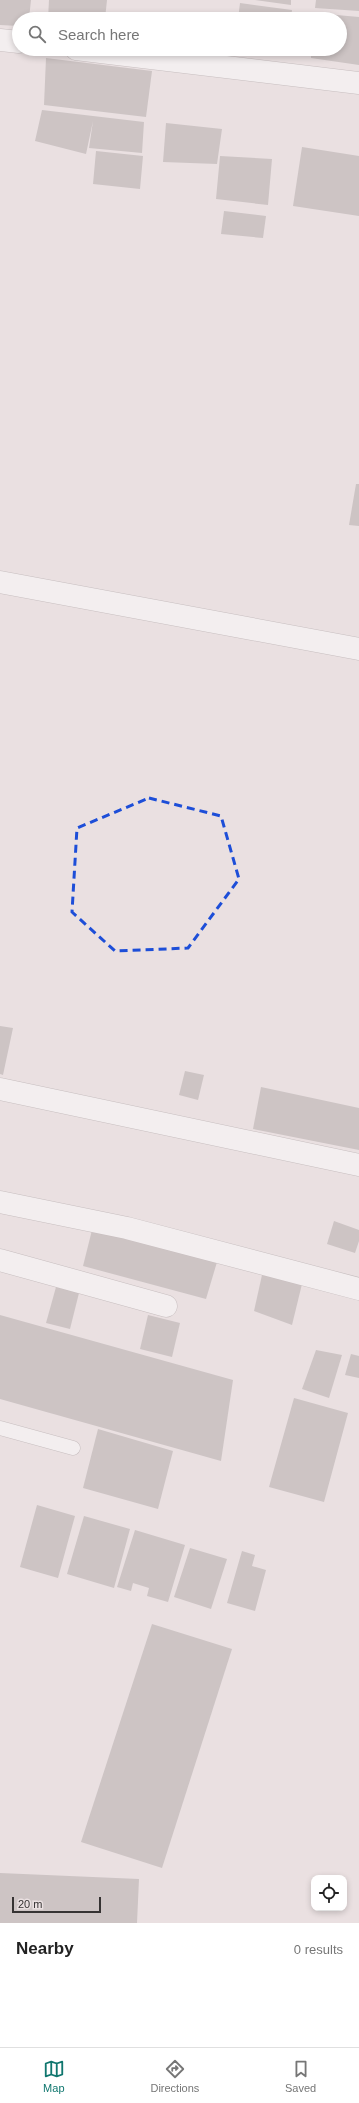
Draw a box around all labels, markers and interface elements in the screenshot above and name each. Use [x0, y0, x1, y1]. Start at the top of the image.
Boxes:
search box [12, 12, 347, 56]
icon: search [26, 23, 48, 45]
text: Search here [58, 26, 140, 43]
map controls [311, 1875, 347, 1911]
button: locate [311, 1875, 347, 1911]
scale bar [12, 1895, 101, 1914]
text: 20 m [18, 1898, 42, 1910]
text: Nearby [16, 1939, 74, 1958]
text: 0 results [294, 1942, 343, 1957]
tab: Map [43, 2058, 65, 2094]
tab: Directions [150, 2058, 199, 2094]
tab: Saved [285, 2058, 316, 2094]

